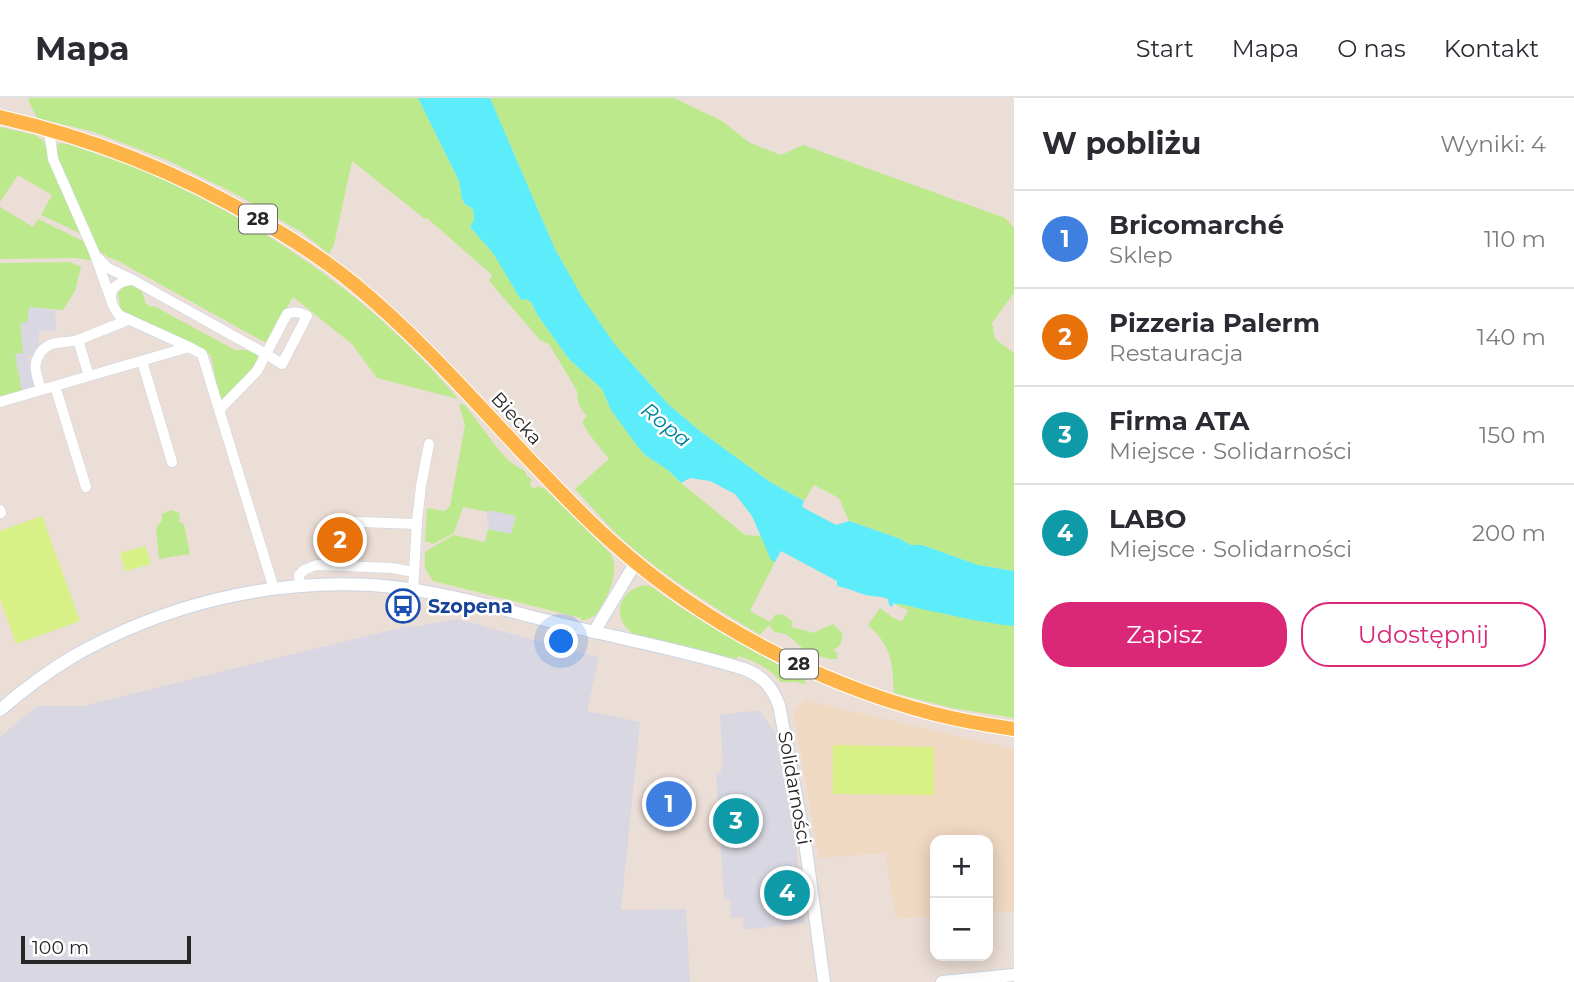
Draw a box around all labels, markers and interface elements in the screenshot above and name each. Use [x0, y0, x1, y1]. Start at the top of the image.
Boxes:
text: Mapa [35, 28, 130, 68]
text: Start [1136, 34, 1194, 63]
text: Mapa [1232, 34, 1299, 63]
text: O nas [1337, 34, 1406, 63]
text: Kontakt [1444, 34, 1539, 63]
text: W pobliżu [1042, 125, 1201, 162]
text: Wyniki: 4 [1440, 130, 1546, 158]
road number: 28 [239, 204, 277, 234]
text: Bricomarché [1109, 209, 1284, 241]
text: 1 [1060, 225, 1070, 253]
text: 110 m [1484, 225, 1546, 253]
text: Sklep [1109, 241, 1173, 269]
text: Pizzeria Palerm [1109, 307, 1320, 339]
text: 2 [1058, 323, 1072, 351]
text: 140 m [1477, 323, 1546, 351]
text: Restauracja [1109, 339, 1243, 367]
street label: Biecka [486, 387, 547, 450]
water label: Ropa [636, 397, 696, 452]
text: Firma ATA [1109, 405, 1249, 437]
text: 3 [1058, 421, 1072, 449]
text: 150 m [1479, 421, 1546, 449]
text: Miejsce · Solidarności [1109, 437, 1352, 465]
text: LABO [1109, 503, 1187, 535]
pin: 2 [317, 514, 363, 566]
text: 4 [1057, 519, 1073, 547]
text: 200 m [1472, 519, 1546, 547]
text: Miejsce · Solidarności [1109, 535, 1352, 563]
bus stop icon: Szopena [384, 587, 422, 625]
place label: Szopena [428, 595, 513, 618]
button: Zapisz [1042, 602, 1287, 667]
button: Udostępnij [1301, 602, 1546, 667]
your location [544, 624, 578, 658]
road number: 28 [780, 650, 818, 678]
street label: Solidarności [773, 729, 816, 847]
pin: 1 [646, 778, 692, 830]
pin: 3 [713, 795, 759, 847]
map controls [930, 835, 993, 961]
button: + [930, 835, 993, 898]
pin: 4 [764, 867, 810, 919]
button: − [930, 898, 993, 961]
scale bar [21, 933, 191, 965]
text: 100 m [32, 936, 89, 959]

